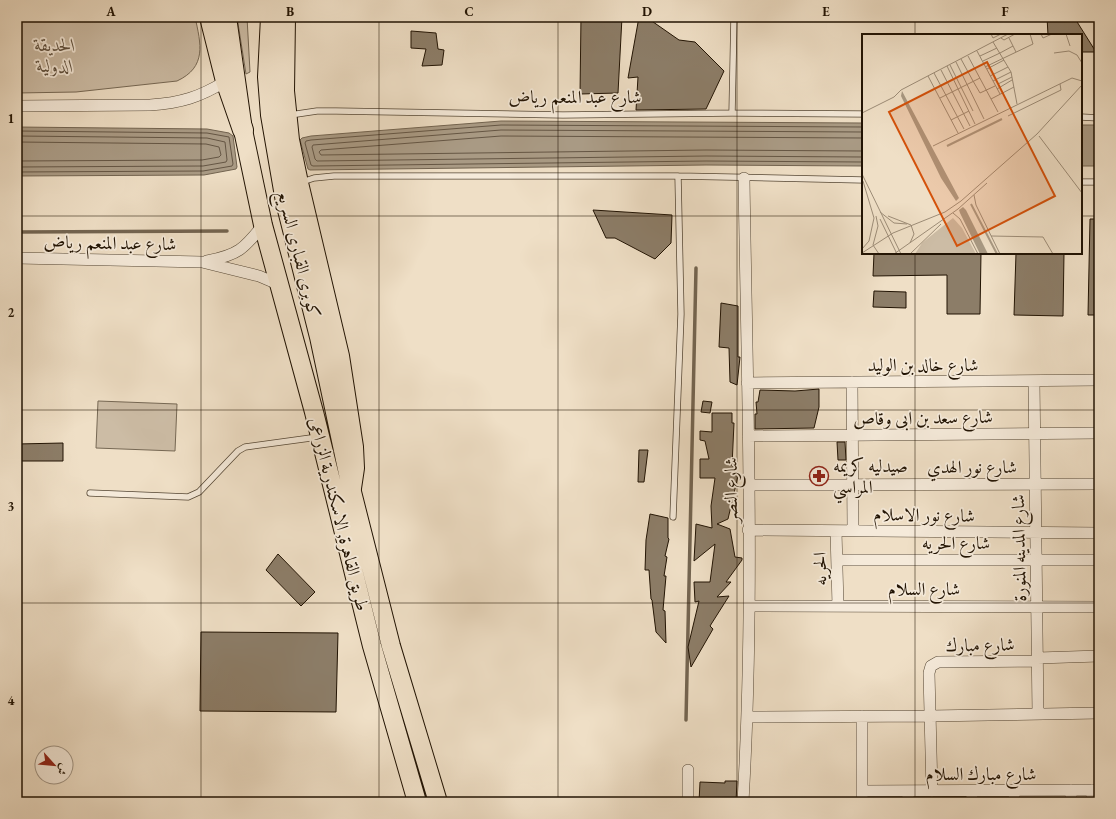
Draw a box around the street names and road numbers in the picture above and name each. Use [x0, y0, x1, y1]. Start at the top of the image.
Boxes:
street label: شارع عبد المنعم رياض [509, 85, 641, 114]
street label: كوبرى القبارى السريع [268, 188, 326, 321]
street label: شارع عبد المنعم رياض [43, 230, 177, 261]
street label: شارع خالد بن الوليد [867, 353, 979, 380]
street label: شارع سعد بن ابى وقاص [853, 405, 993, 434]
street label: طريق القاهرة, الاسكندرية الزراعى [303, 415, 375, 613]
street label: شارع نور الهدي [927, 455, 1017, 482]
street label: شارع النصر [719, 457, 746, 525]
street label: شارع المدينه المنورة [1006, 494, 1035, 602]
street label: شارع نور الاسلام [873, 502, 975, 532]
street label: شارع الحريه [922, 531, 990, 558]
street label: الحريه [808, 552, 832, 586]
street label: شارع السلام [888, 577, 960, 605]
street label: شارع مبارك [945, 632, 1015, 661]
street label: شارع مبارك السلام [926, 762, 1036, 790]

